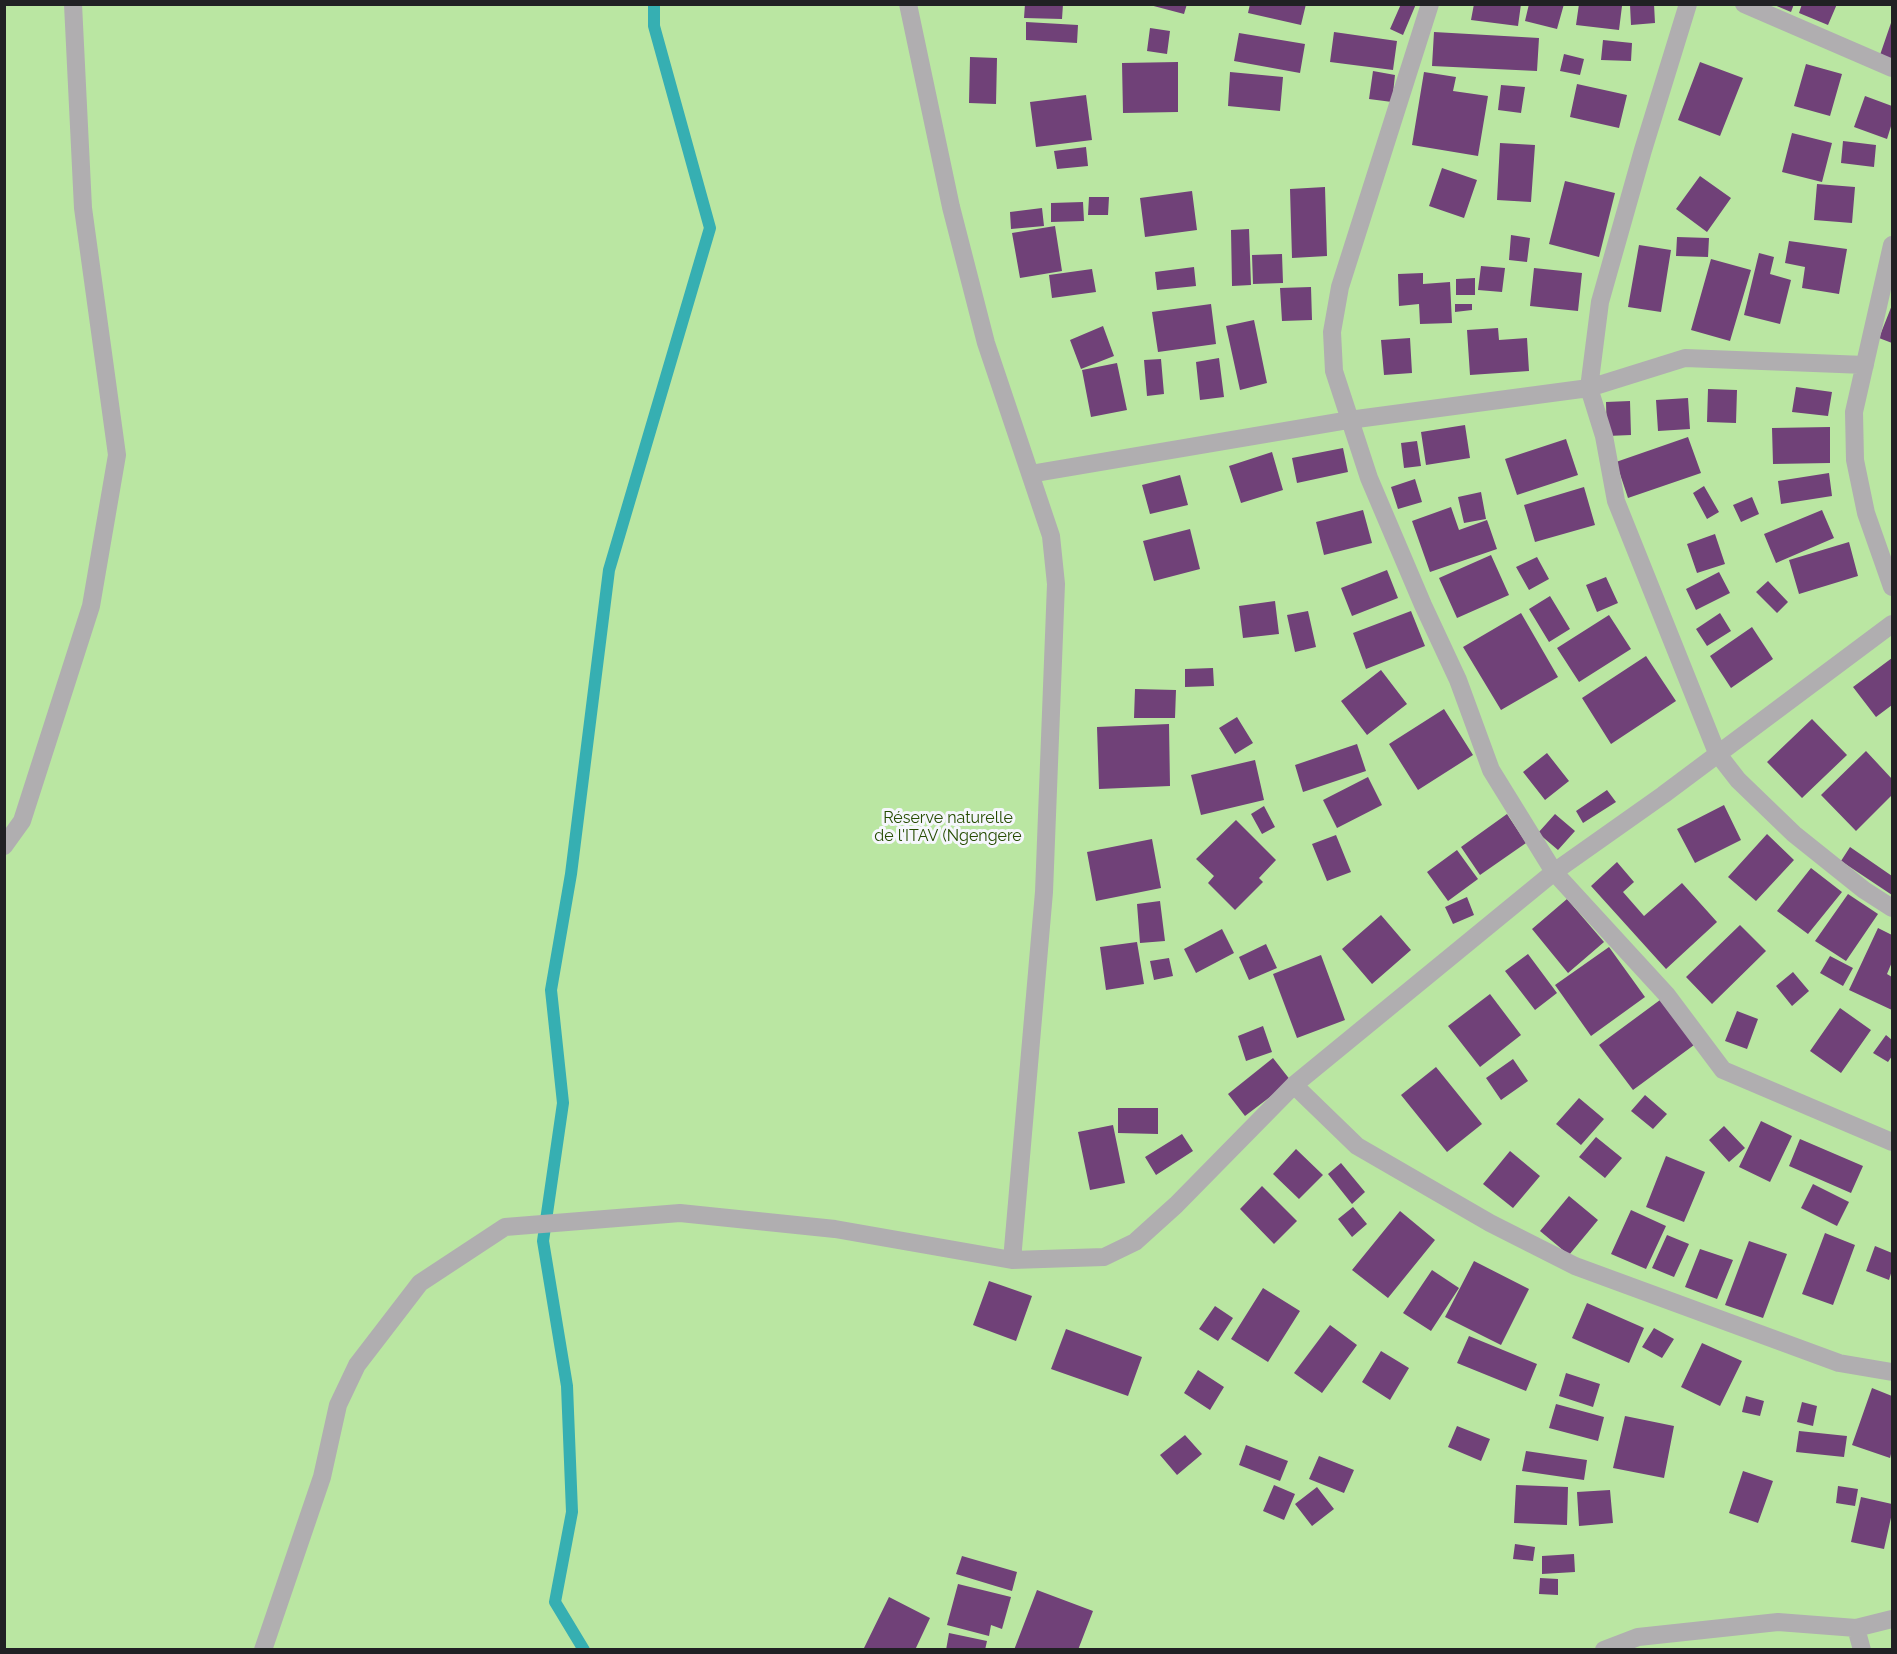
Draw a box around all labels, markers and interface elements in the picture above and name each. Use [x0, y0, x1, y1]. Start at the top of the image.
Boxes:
park label: Réserve naturelle de l'ITAV (Ngengere [874, 808, 1022, 846]

